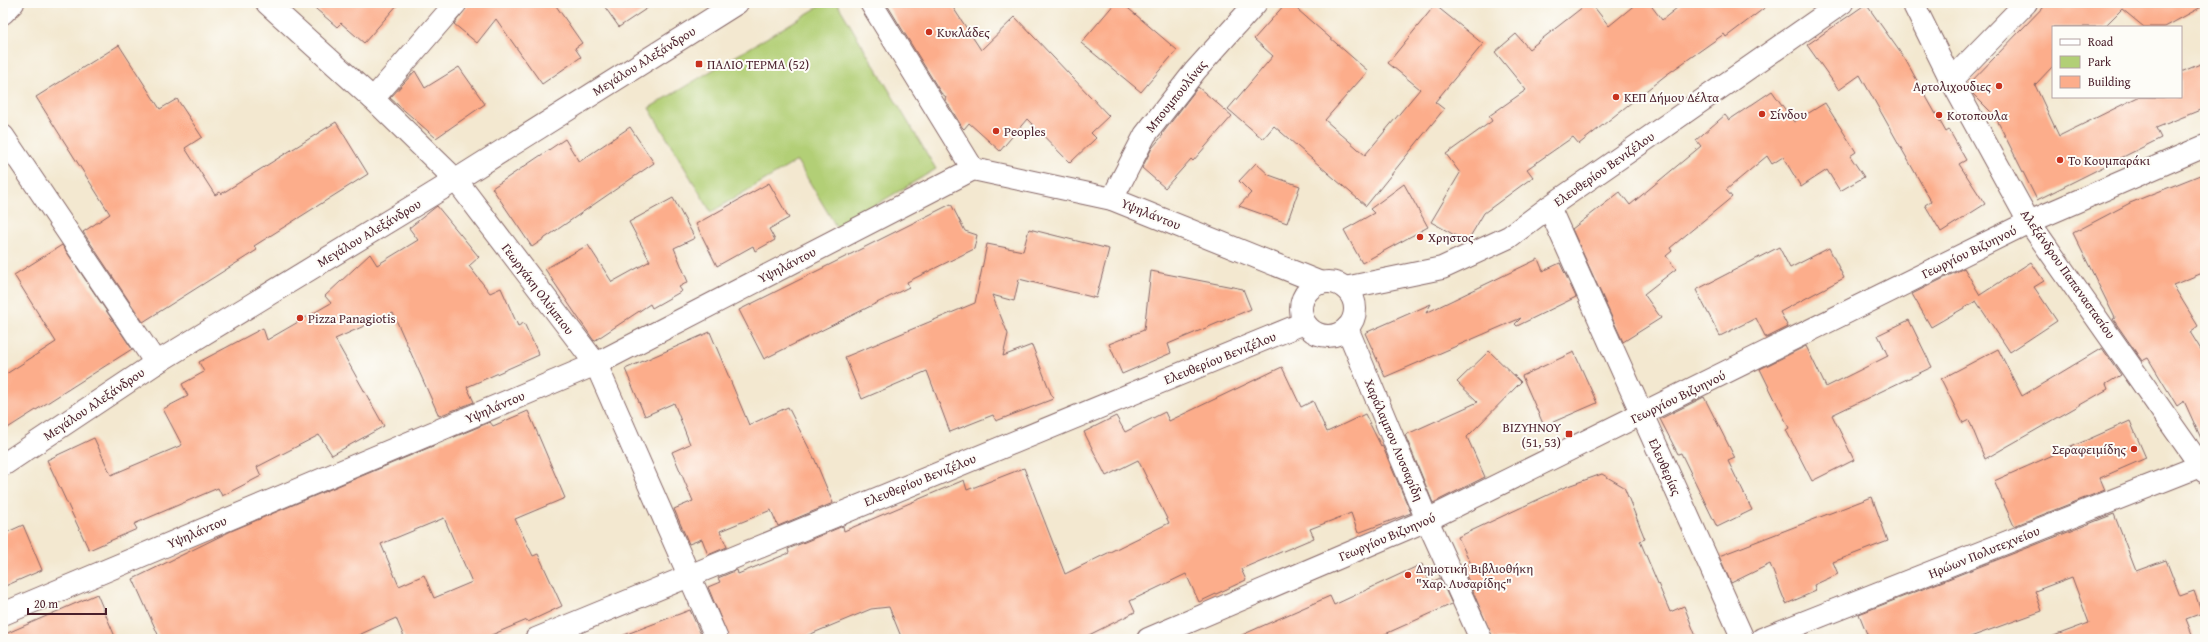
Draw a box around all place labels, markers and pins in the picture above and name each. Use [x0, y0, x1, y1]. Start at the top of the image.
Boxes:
place label: Κυκλάδες [937, 23, 990, 42]
marker: Κυκλάδες [924, 27, 934, 37]
place label: ΠΑΛΙΟ ΤΕΡΜΑ (52) [707, 55, 809, 74]
marker: ΠΑΛΙΟ ΤΕΡΜΑ (52) [694, 59, 704, 69]
place label: Αρτολιχουδιες [1913, 77, 1991, 96]
marker: Αρτολιχουδιες [1994, 81, 2004, 91]
place label: ΚΕΠ Δήμου Δέλτα [1624, 88, 1719, 107]
marker: ΚΕΠ Δήμου Δέλτα [1611, 92, 1621, 102]
place label: Σίνδου [1770, 105, 1807, 124]
place label: Κοτοπουλα [1947, 106, 2008, 125]
marker: Σίνδου [1757, 109, 1767, 119]
marker: Κοτοπουλα [1934, 110, 1944, 120]
place label: Peoples [1004, 122, 1046, 141]
marker: Peoples [991, 126, 1001, 136]
place label: Το Κουμπαράκι [2068, 151, 2150, 170]
marker: Το Κουμπαράκι [2055, 155, 2065, 165]
place label: Χρηστος [1428, 228, 1474, 247]
marker: Χρηστος [1415, 232, 1425, 242]
place label: Pizza Panagiotis [308, 309, 396, 328]
marker: Pizza Panagiotis [295, 313, 305, 323]
place label: ΒΙΖΥΗΝΟΥ (51, 53) [1502, 418, 1561, 452]
marker: ΒΙΖΥΗΝΟΥ (51, 53) [1564, 429, 1574, 439]
place label: Σεραφειμίδης [2052, 440, 2127, 459]
marker: Σεραφειμίδης [2129, 444, 2139, 454]
place label: Δημοτική Βιβλιοθήκη "Χαρ. Λυσαρίδης" [1416, 559, 1533, 593]
marker: Δημοτική Βιβλιοθήκη "Χαρ. Λυσαρίδης" [1403, 570, 1413, 580]

